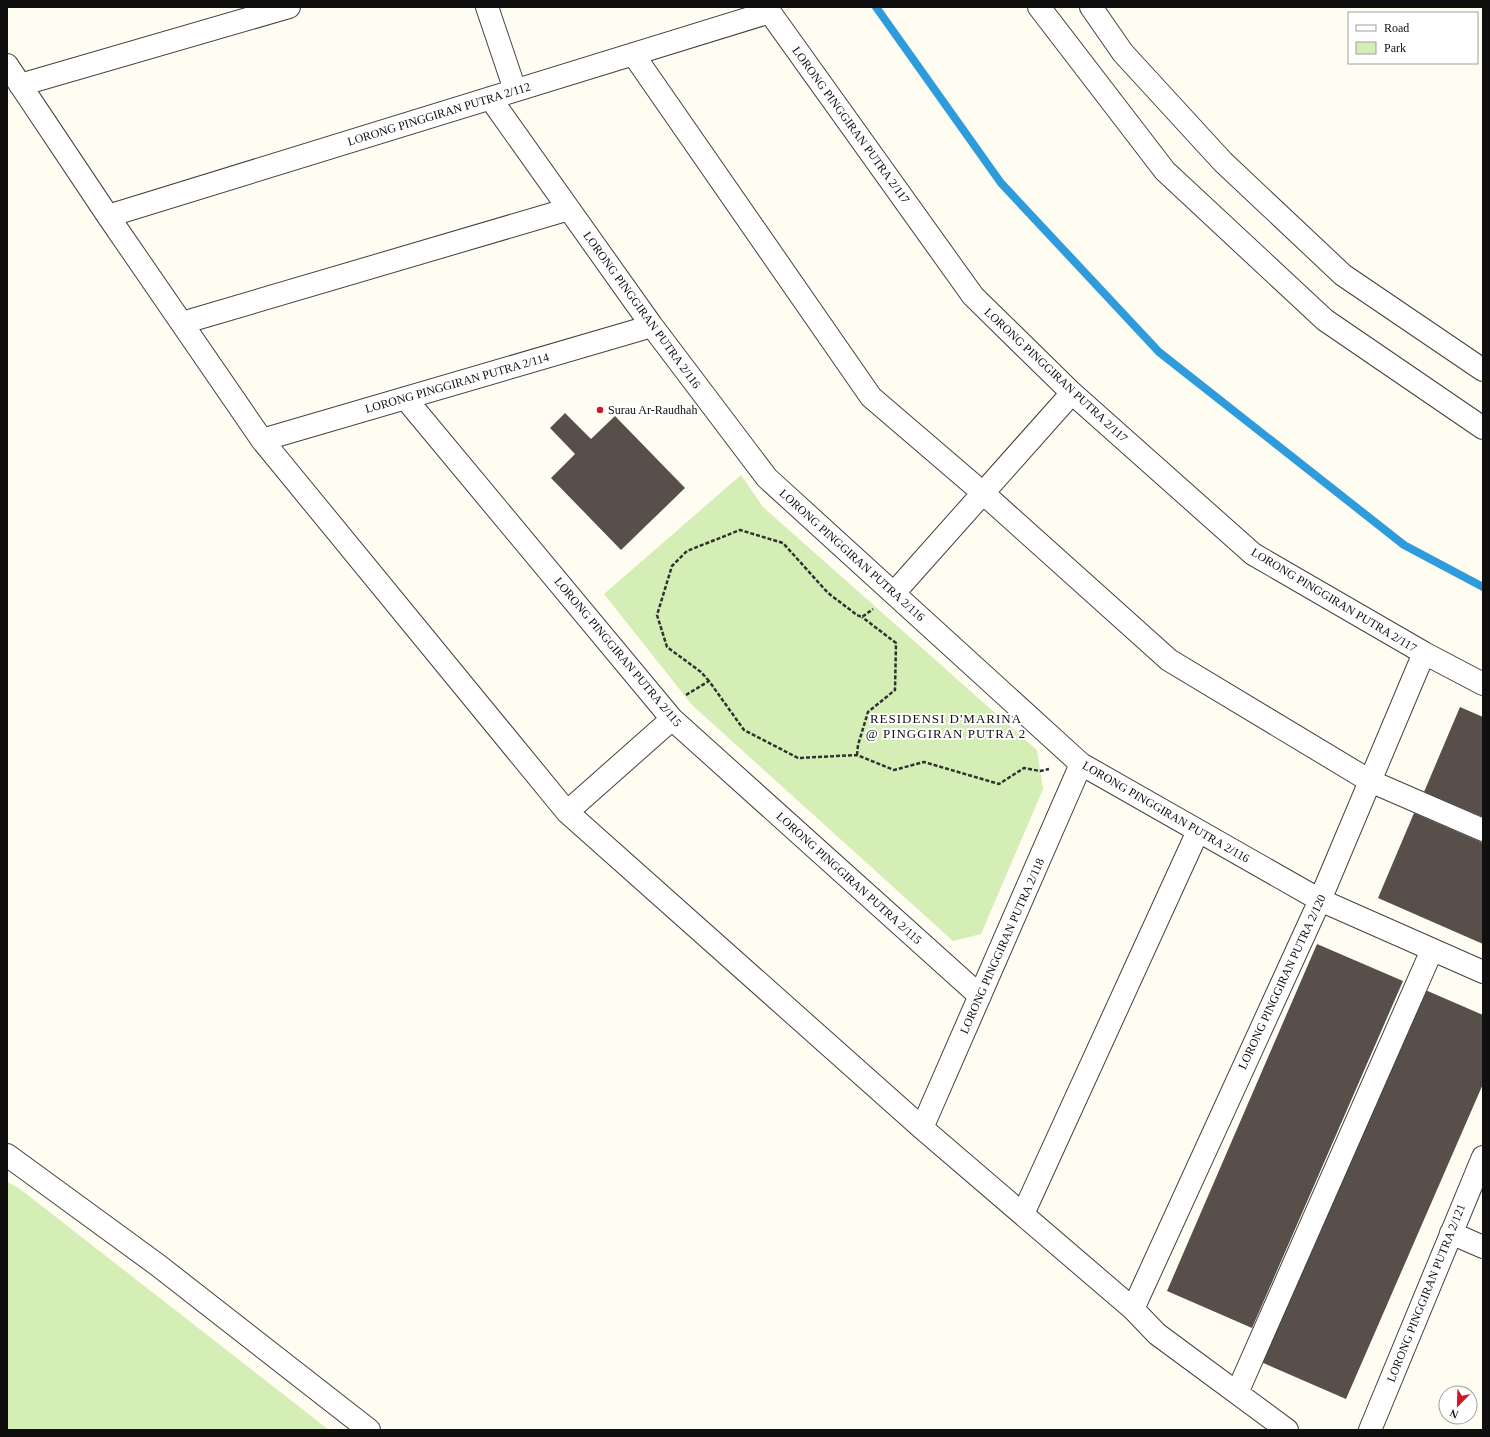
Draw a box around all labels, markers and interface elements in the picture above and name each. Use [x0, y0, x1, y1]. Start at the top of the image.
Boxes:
legend [1348, 12, 1478, 64]
text: Road [1384, 21, 1409, 35]
text: Park [1384, 41, 1406, 55]
street label: LORONG PINGGIRAN PUTRA 2/117 [789, 44, 913, 206]
street label: LORONG PINGGIRAN PUTRA 2/112 [346, 79, 532, 149]
street label: LORONG PINGGIRAN PUTRA 2/116 [580, 229, 704, 391]
street label: LORONG PINGGIRAN PUTRA 2/117 [982, 305, 1130, 445]
street label: LORONG PINGGIRAN PUTRA 2/114 [363, 350, 551, 416]
place label: Surau Ar-Raudhah [608, 403, 697, 417]
marker: Surau Ar-Raudhah [595, 405, 605, 415]
street label: LORONG PINGGIRAN PUTRA 2/116 [777, 486, 927, 624]
street label: LORONG PINGGIRAN PUTRA 2/117 [1249, 545, 1419, 655]
street label: LORONG PINGGIRAN PUTRA 2/115 [551, 575, 685, 729]
district label: RESIDENSI D'MARINA @ PINGGIRAN PUTRA 2 [866, 711, 1026, 741]
street label: LORONG PINGGIRAN PUTRA 2/116 [1080, 758, 1252, 866]
street label: LORONG PINGGIRAN PUTRA 2/115 [774, 809, 924, 947]
street label: LORONG PINGGIRAN PUTRA 2/118 [957, 856, 1047, 1036]
street label: LORONG PINGGIRAN PUTRA 2/120 [1235, 892, 1329, 1072]
street label: LORONG PINGGIRAN PUTRA 2/121 [1384, 1202, 1468, 1384]
north arrow [1438, 1385, 1478, 1425]
text: N [1448, 1407, 1460, 1421]

